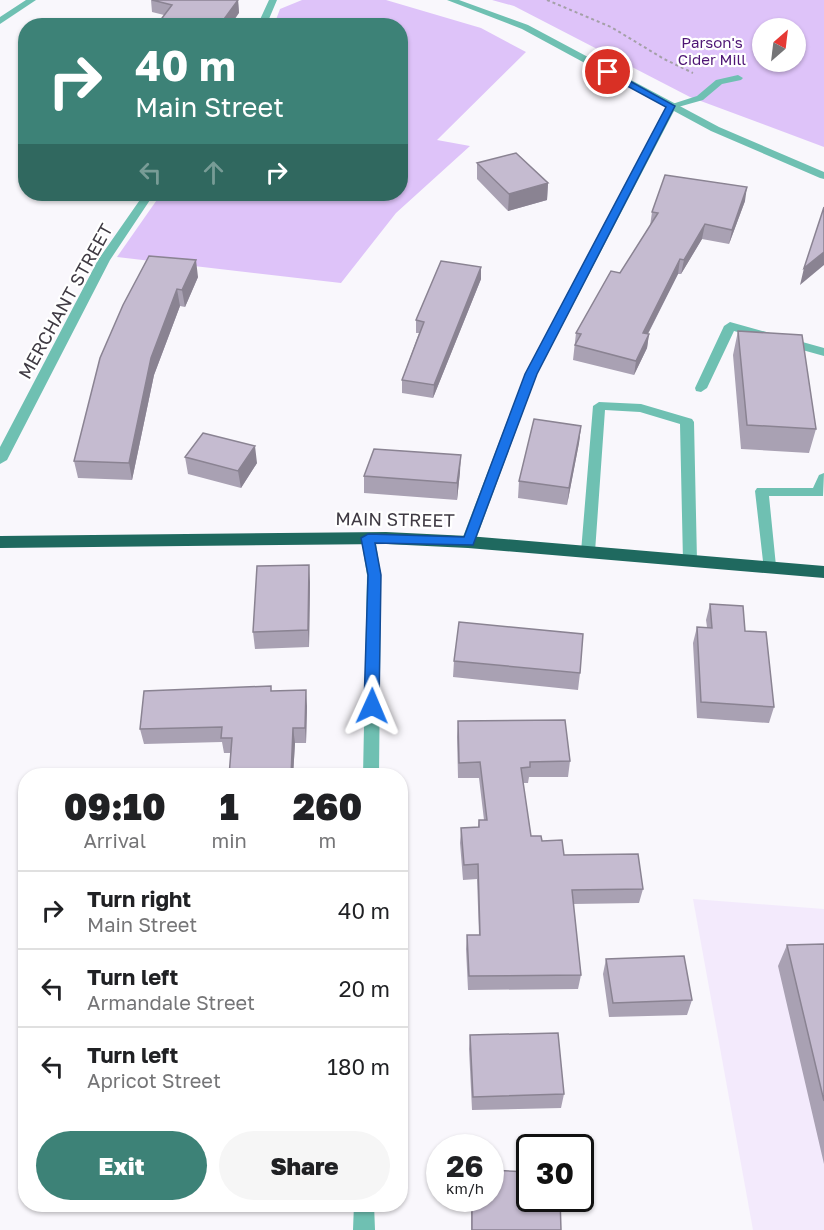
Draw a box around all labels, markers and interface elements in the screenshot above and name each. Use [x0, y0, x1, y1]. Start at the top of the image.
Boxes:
north arrow [752, 18, 806, 72]
map controls [752, 18, 806, 72]
park label: Parson's Cider Mill [678, 33, 746, 68]
text: 40 m [135, 40, 236, 90]
icon: right [36, 42, 114, 120]
pin [582, 46, 633, 97]
icon: arrive [591, 55, 624, 88]
text: Main Street [135, 91, 284, 123]
icon: left [134, 156, 167, 189]
icon: ahead [197, 156, 230, 189]
icon: right [260, 156, 293, 189]
street label: MERCHANT STREET [13, 220, 117, 382]
street label: MAIN STREET [335, 507, 455, 531]
position arrow [340, 674, 404, 738]
text: 09:10 [64, 785, 166, 828]
text: 1 [220, 785, 239, 828]
text: 260 [293, 785, 362, 828]
text: Arrival [83, 828, 146, 852]
text: min [211, 828, 247, 852]
text: m [319, 828, 336, 852]
text: Turn right [87, 885, 191, 912]
icon: right [36, 894, 69, 927]
text: 40 m [338, 897, 390, 924]
text: Main Street [87, 912, 197, 936]
text: Turn left [87, 963, 178, 990]
icon: left [36, 972, 69, 1005]
text: 20 m [339, 975, 390, 1002]
text: Armandale Street [87, 990, 255, 1014]
text: Turn left [87, 1041, 178, 1068]
icon: left [36, 1050, 69, 1083]
text: 180 m [327, 1053, 390, 1080]
text: Apricot Street [87, 1068, 221, 1092]
button: Exit [36, 1131, 207, 1200]
button: Share [219, 1131, 390, 1200]
speed limit sign: 30 [516, 1134, 594, 1212]
text: 26 [446, 1148, 484, 1184]
text: km/h [446, 1179, 484, 1197]

